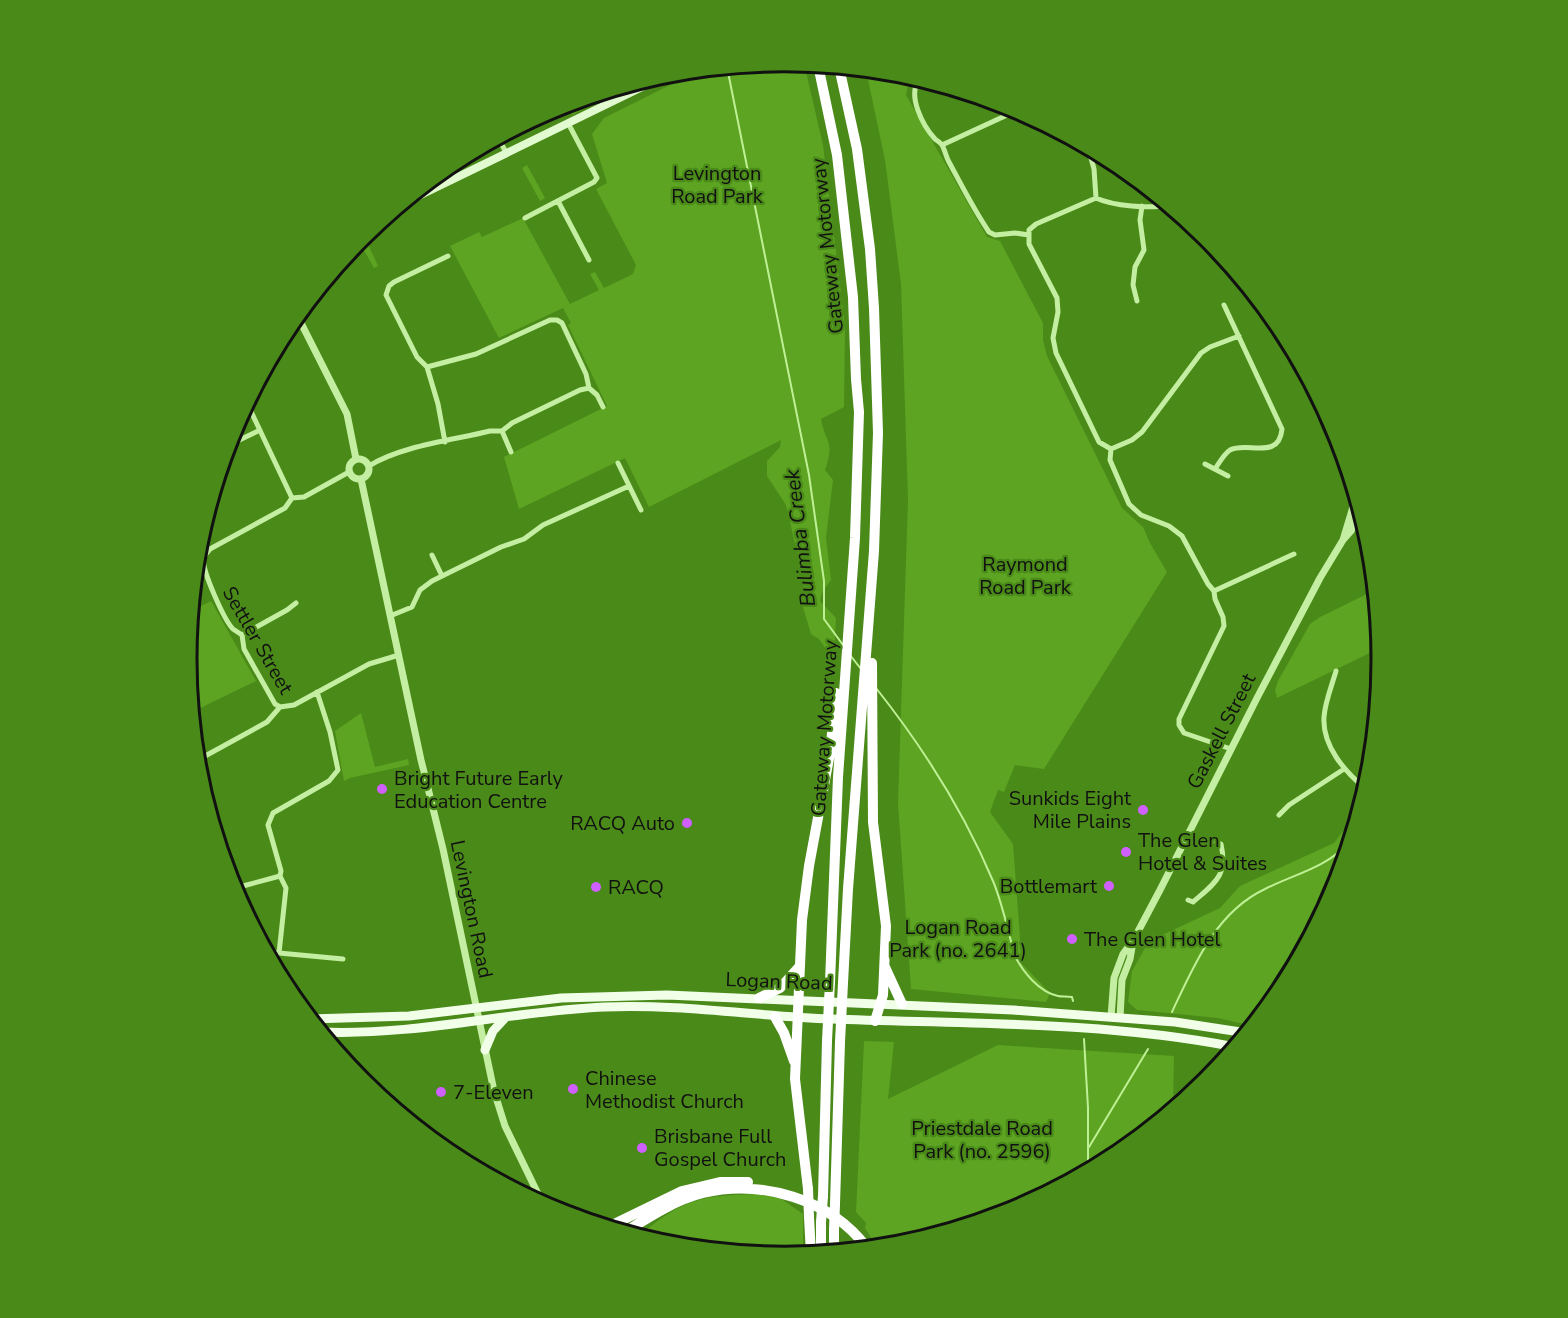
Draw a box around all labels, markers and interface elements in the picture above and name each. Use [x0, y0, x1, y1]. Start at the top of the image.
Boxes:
street label: Gateway Motorway [805, 156, 850, 335]
park label: Levington Road Park [671, 160, 764, 210]
water label: Bulimba Creek [778, 467, 822, 608]
park label: Raymond Road Park [979, 551, 1072, 601]
street label: Settler Street [216, 582, 300, 700]
street label: Gateway Motorway [805, 638, 844, 817]
street label: Gaskell Street [1181, 668, 1263, 794]
place label: Bright Future Early Education Centre [394, 765, 563, 815]
marker: Bright Future Early Education Centre [375, 782, 389, 796]
place label: Sunkids Eight Mile Plains [1009, 785, 1132, 835]
marker: Sunkids Eight Mile Plains [1136, 803, 1150, 817]
place label: RACQ Auto [570, 810, 675, 837]
marker: RACQ Auto [680, 816, 694, 830]
place label: The Glen Hotel & Suites [1138, 827, 1267, 877]
street label: Levington Road [444, 838, 499, 981]
marker: The Glen Hotel & Suites [1119, 845, 1133, 859]
place label: Bottlemart [1000, 873, 1098, 900]
place label: RACQ [608, 874, 664, 901]
marker: Bottlemart [1102, 879, 1116, 893]
marker: RACQ [589, 880, 603, 894]
park label: Logan Road Park (no. 2641) [889, 914, 1027, 964]
place label: The Glen Hotel [1084, 926, 1220, 953]
marker: The Glen Hotel [1065, 932, 1079, 946]
street label: Logan Road [725, 966, 833, 997]
place label: Chinese Methodist Church [585, 1065, 744, 1115]
place label: 7-Eleven [453, 1079, 534, 1106]
marker: Chinese Methodist Church [566, 1082, 580, 1096]
marker: 7-Eleven [434, 1085, 448, 1099]
park label: Priestdale Road Park (no. 2596) [911, 1115, 1053, 1165]
place label: Brisbane Full Gospel Church [654, 1123, 786, 1173]
marker: Brisbane Full Gospel Church [635, 1141, 649, 1155]

